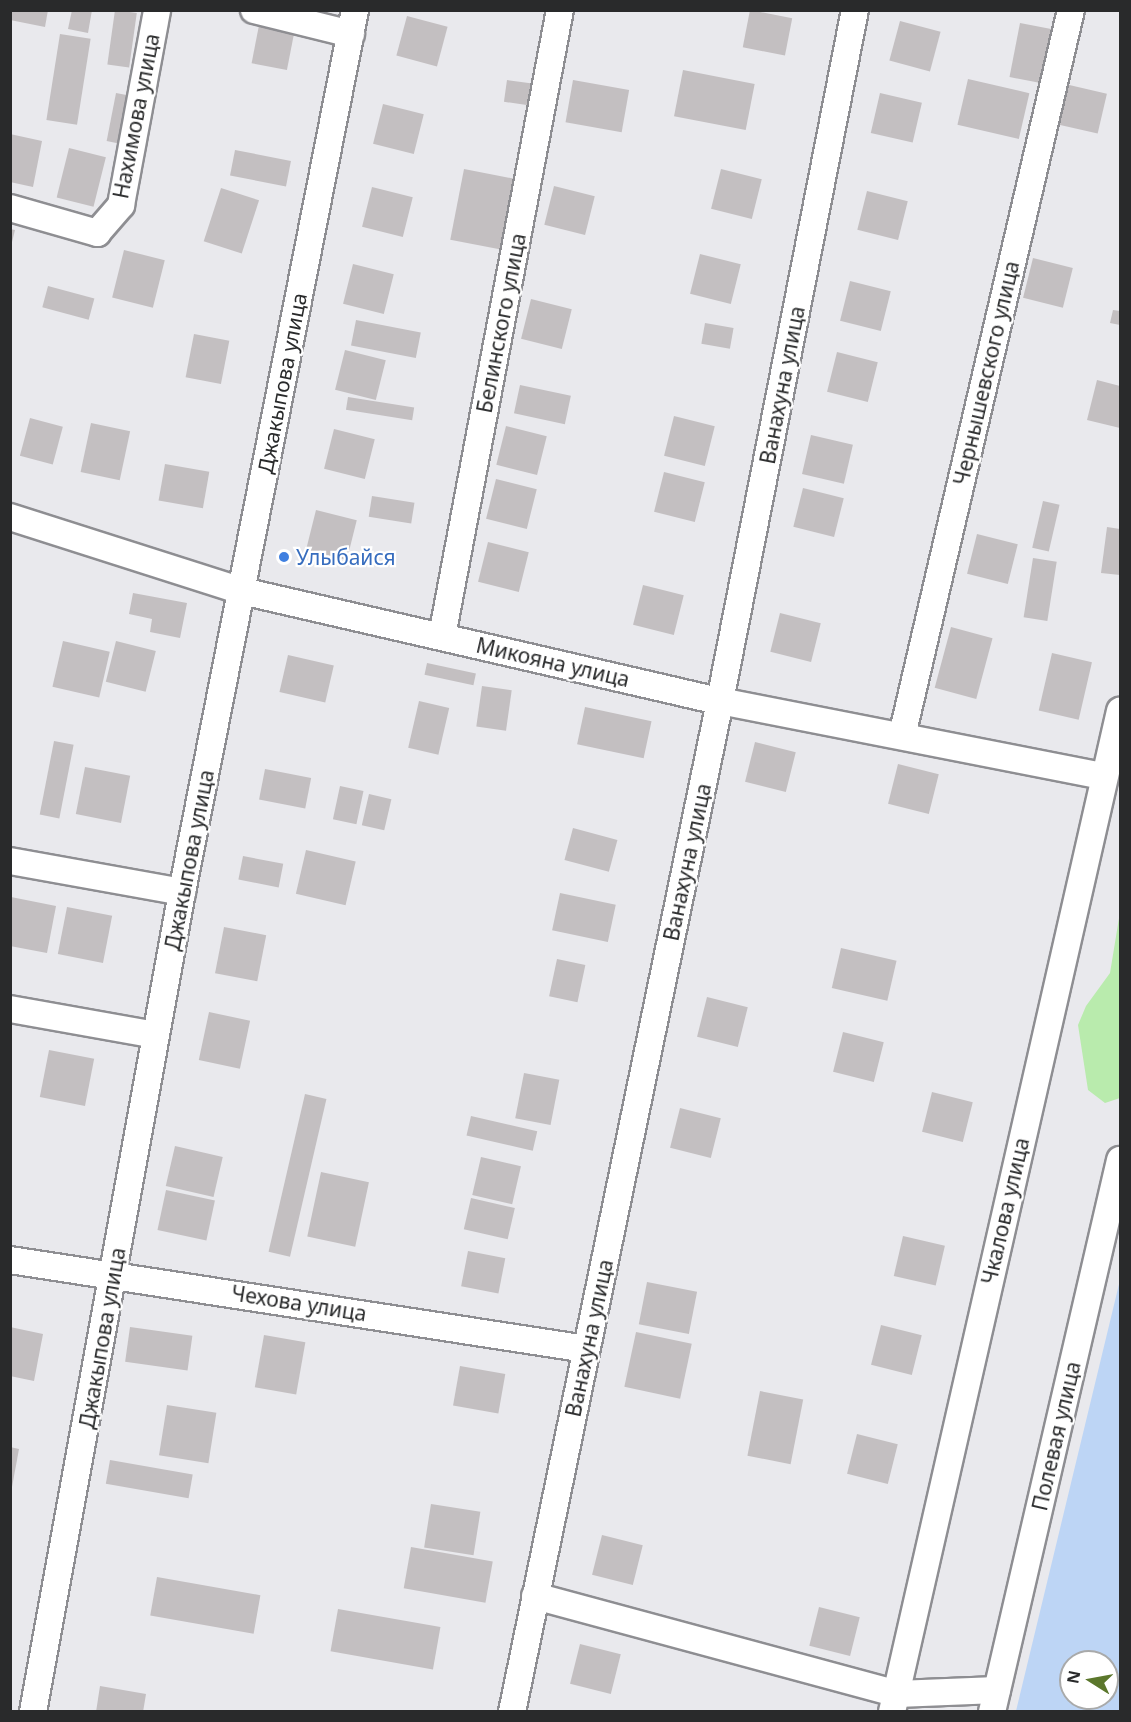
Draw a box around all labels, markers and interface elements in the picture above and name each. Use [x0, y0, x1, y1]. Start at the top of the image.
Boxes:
street label: Нахимова улица [108, 31, 164, 201]
street label: Белинского улица [471, 231, 531, 415]
street label: Чернышевского улица [948, 258, 1024, 488]
street label: Джакыпова улица [252, 291, 312, 475]
street label: Ванахуна улица [754, 304, 810, 466]
place label: Улыбайся [296, 544, 396, 570]
marker: Улыбайся [277, 550, 291, 564]
street label: Микояна улица [474, 632, 632, 692]
street label: Джакыпова улица [159, 768, 219, 952]
street label: Ванахуна улица [658, 781, 716, 943]
street label: Чкалова улица [976, 1135, 1034, 1287]
street label: Джакыпова улица [74, 1246, 130, 1430]
street label: Ванахуна улица [560, 1257, 618, 1419]
street label: Чехова улица [230, 1280, 368, 1326]
street label: Полевая улица [1027, 1359, 1085, 1513]
north arrow [1059, 1650, 1119, 1710]
text: N [1061, 1668, 1085, 1685]

